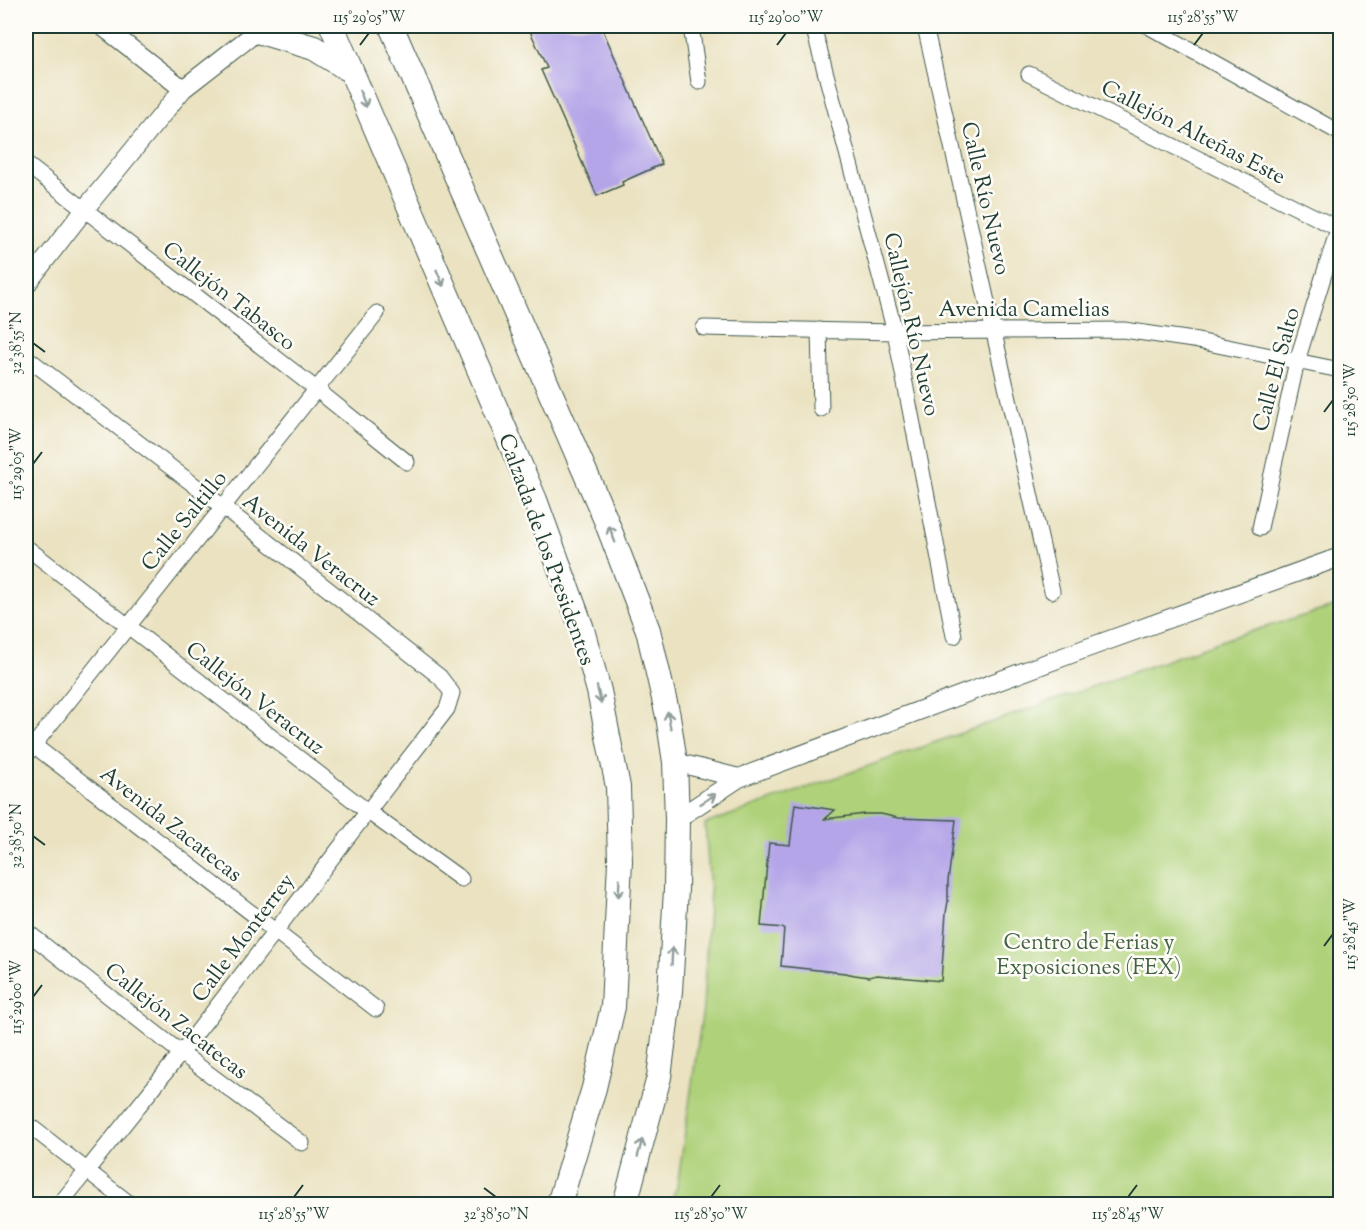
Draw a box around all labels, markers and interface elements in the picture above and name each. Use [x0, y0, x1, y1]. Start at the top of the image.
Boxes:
text: 115°29'05"W [333, 8, 405, 29]
text: 115°29'00"W [749, 8, 824, 29]
text: 115°28'55"W [1167, 8, 1239, 29]
street label: Callejón Alteñas Este [1095, 73, 1290, 194]
one-way arrow [358, 89, 369, 107]
street label: Calle Río Nuevo [951, 119, 1017, 278]
street label: Callejón Río Nuevo [873, 230, 947, 419]
street label: Callejón Tabasco [155, 235, 302, 360]
one-way arrow [435, 268, 446, 287]
street label: Avenida Camelias [938, 295, 1110, 327]
street label: Calle El Salto [1246, 304, 1310, 435]
text: 32°38'55"N [7, 311, 28, 375]
text: 115°28'50"W [1341, 363, 1362, 437]
text: 115°29'05"W [7, 428, 28, 500]
street label: Calzada de los Presidentes [488, 430, 602, 670]
street label: Calle Saltillo [135, 465, 236, 579]
street label: Avenida Veracruz [234, 487, 386, 615]
one-way arrow [605, 525, 616, 544]
street label: Callejón Veracruz [178, 635, 330, 764]
one-way arrow [594, 685, 605, 704]
one-way arrow [663, 711, 674, 730]
street label: Avenida Zacatecas [92, 760, 248, 891]
one-way arrow [699, 793, 716, 805]
text: 32°38'50"N [7, 803, 28, 869]
street label: Calle Monterrey [185, 867, 304, 1010]
one-way arrow [613, 878, 624, 898]
text: 115°28'45"W [1341, 898, 1362, 970]
park label: Centro de Ferias y Exposiciones (FEX) [997, 928, 1181, 985]
one-way arrow [667, 947, 678, 967]
street label: Callejón Zacatecas [97, 956, 254, 1089]
text: 115°29'00"W [7, 959, 28, 1034]
one-way arrow [634, 1139, 646, 1158]
text: 115°28'55"W [258, 1205, 330, 1226]
text: 32°38'50"N [463, 1205, 529, 1226]
text: 115°28'50"W [674, 1205, 748, 1226]
text: 115°28'45"W [1092, 1205, 1164, 1226]

